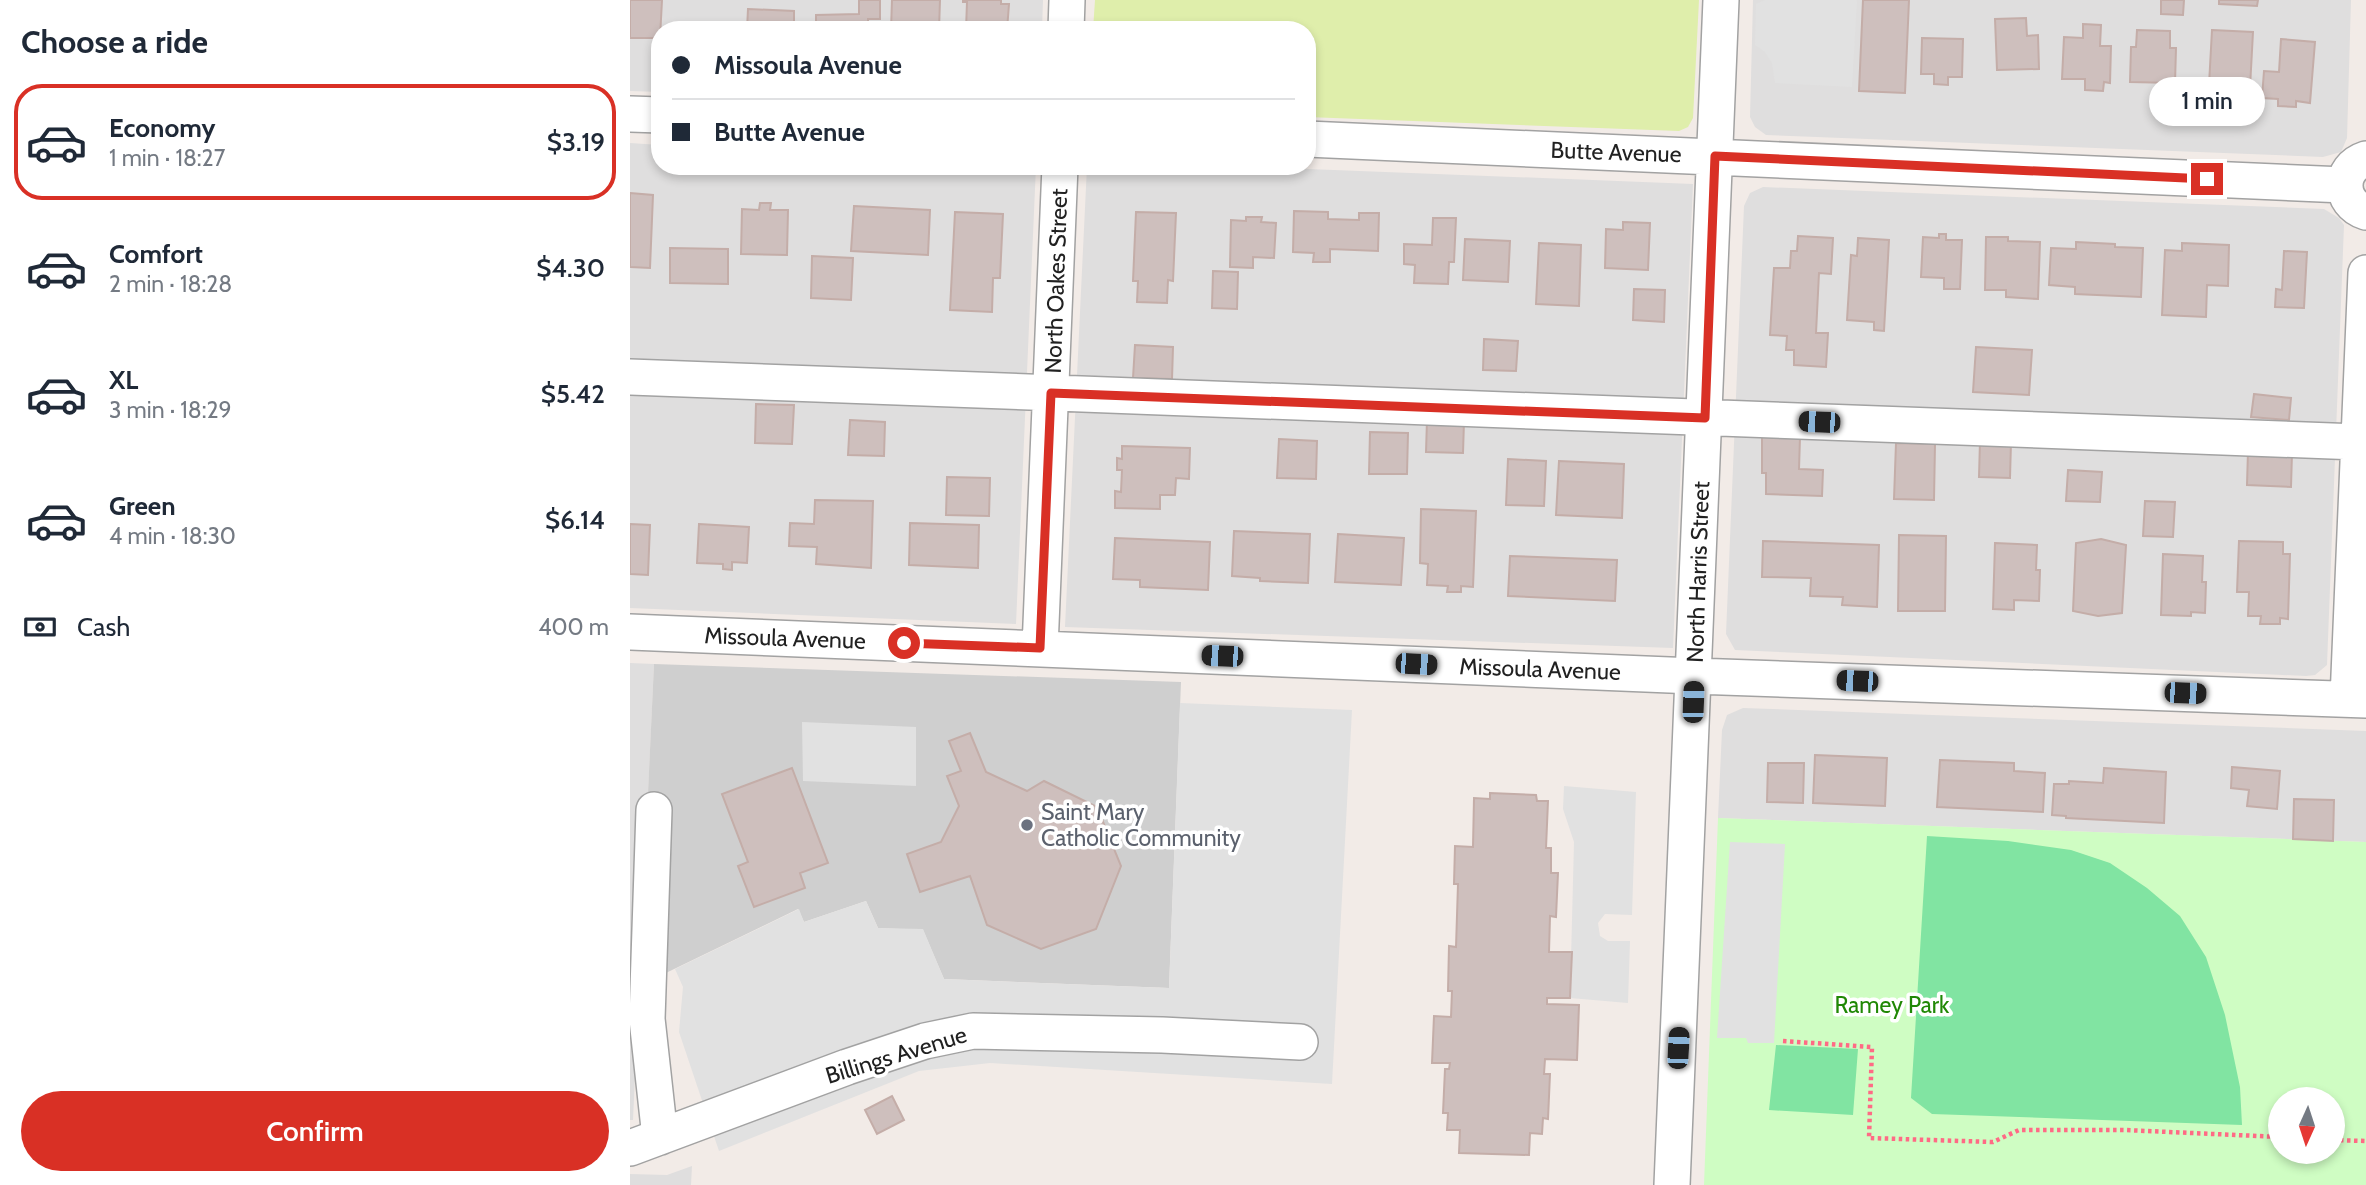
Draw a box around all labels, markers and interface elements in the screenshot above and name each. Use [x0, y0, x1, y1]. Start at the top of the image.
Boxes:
text: Choose a ride [21, 22, 208, 61]
text: Missoula Avenue [714, 49, 902, 81]
callout: 1 min [2149, 78, 2265, 127]
text: 1 min [2181, 87, 2233, 115]
icon: car [25, 111, 88, 174]
text: Economy [109, 112, 215, 144]
text: Butte Avenue [714, 116, 865, 148]
text: $3.19 [547, 126, 605, 158]
street label: Butte Avenue [1550, 136, 1682, 168]
text: 1 min · 18:27 [109, 144, 225, 172]
route end [2191, 163, 2223, 195]
street label: North Oakes Street [1039, 188, 1073, 374]
icon: car [25, 237, 88, 300]
text: Comfort [109, 238, 203, 270]
text: $4.30 [536, 252, 605, 284]
text: 2 min · 18:28 [109, 270, 232, 298]
icon: car [25, 363, 88, 426]
text: XL [109, 364, 138, 396]
text: $5.42 [541, 378, 605, 410]
text: 3 min · 18:29 [109, 396, 232, 424]
car [1798, 411, 1841, 433]
street label: North Harris Street [1681, 481, 1715, 663]
icon: car [25, 489, 88, 552]
text: Green [109, 490, 176, 522]
text: $6.14 [545, 504, 605, 536]
text: 4 min · 18:30 [109, 522, 236, 550]
icon: cash [21, 608, 59, 646]
text: Cash [77, 611, 130, 643]
text: 400 m [538, 613, 609, 641]
street label: Missoula Avenue [704, 621, 866, 655]
route start [888, 627, 920, 659]
car [1201, 645, 1244, 667]
car [1395, 652, 1438, 676]
street label: Missoula Avenue [1459, 652, 1621, 686]
car [1836, 670, 1879, 692]
car [1682, 681, 1705, 723]
car [2164, 682, 2207, 704]
place label: Saint Mary Catholic Community [1041, 798, 1241, 852]
marker: Saint Mary Catholic Community [1019, 817, 1035, 833]
park label: Ramey Park [1835, 991, 1950, 1019]
street label: Billings Avenue [822, 1020, 970, 1090]
car [1667, 1026, 1690, 1070]
north arrow [2268, 1087, 2345, 1164]
map controls [2268, 1087, 2345, 1164]
button: Confirm [21, 1091, 609, 1171]

